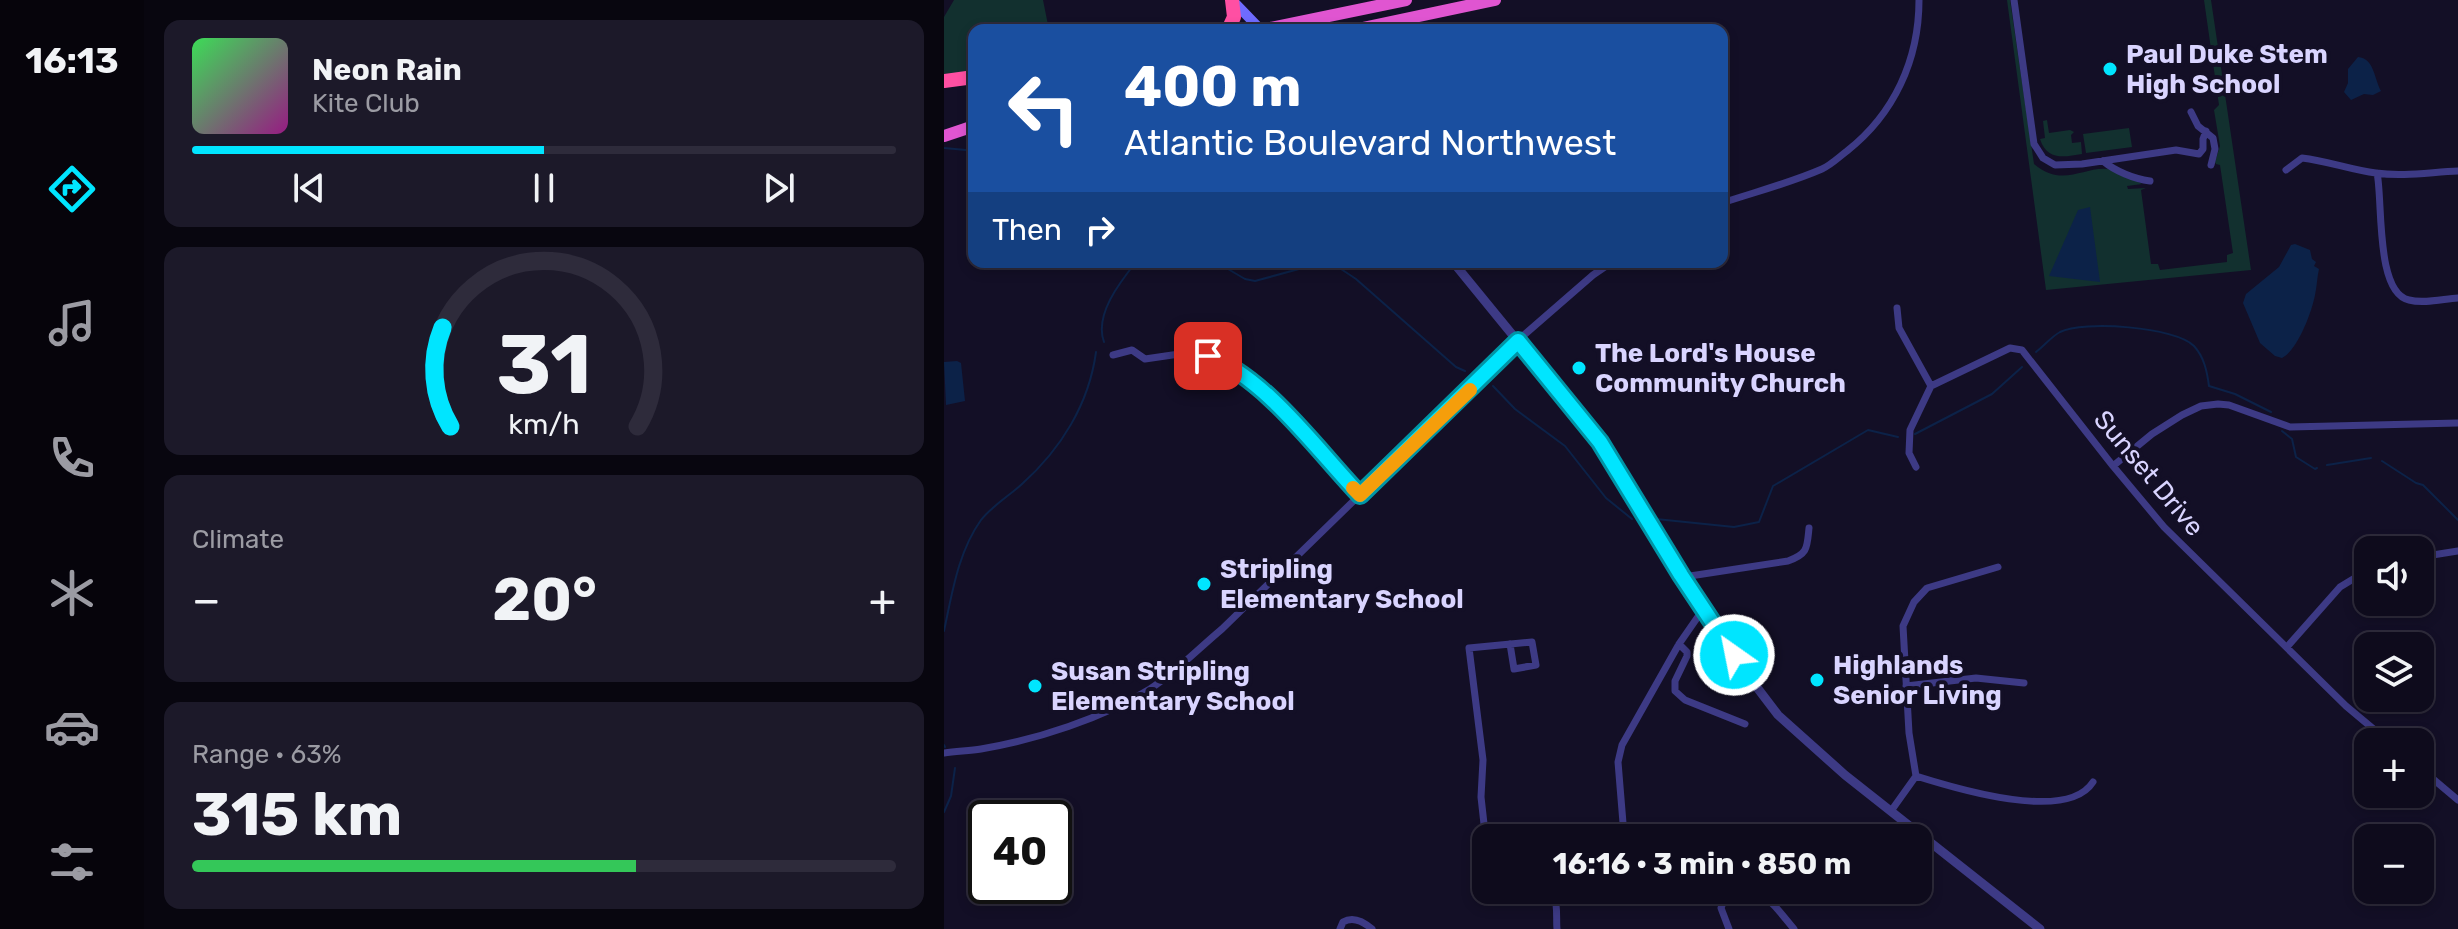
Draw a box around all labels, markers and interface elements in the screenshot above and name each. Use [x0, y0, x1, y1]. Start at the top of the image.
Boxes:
text: 16:13 [25, 39, 119, 82]
place label: Paul Duke Stem High School [2126, 39, 2328, 100]
text: Neon Rain [312, 52, 462, 88]
text: 400 m [1124, 54, 1302, 120]
icon: left [992, 56, 1096, 160]
marker: Paul Duke Stem High School [2101, 60, 2119, 78]
text: Kite Club [312, 88, 420, 119]
text: Atlantic Boulevard Northwest [1124, 121, 1616, 164]
icon: directions [44, 161, 100, 217]
icon: previous [287, 166, 331, 210]
icon: pause [522, 166, 566, 210]
icon: next [757, 166, 801, 210]
icon: right [1078, 208, 1122, 252]
text: Then [992, 212, 1062, 248]
icon: music [44, 295, 100, 351]
text: 31 [496, 315, 592, 414]
pin [1174, 322, 1242, 390]
icon: arrive [1186, 334, 1230, 378]
place label: The Lord's House Community Church [1595, 338, 1846, 399]
marker: The Lord's House Community Church [1570, 359, 1588, 377]
street label: Sunset Drive [2087, 404, 2210, 542]
text: km/h [508, 407, 580, 441]
icon: phone [44, 430, 100, 486]
text: Climate [192, 524, 284, 555]
map controls [2354, 536, 2434, 904]
button: sound [2354, 536, 2434, 616]
place label: Stripling Elementary School [1220, 554, 1464, 615]
text: 20° [492, 564, 597, 635]
icon: climate [44, 565, 100, 621]
text: − [192, 574, 221, 626]
text: + [869, 574, 896, 626]
marker: Stripling Elementary School [1195, 575, 1213, 593]
position arrow [1692, 613, 1776, 697]
button: layers [2354, 632, 2434, 712]
place label: Highlands Senior Living [1833, 650, 2002, 711]
place label: Susan Stripling Elementary School [1051, 656, 1295, 717]
marker: Highlands Senior Living [1808, 671, 1826, 689]
marker: Susan Stripling Elementary School [1026, 677, 1044, 695]
icon: car [44, 699, 100, 755]
button: + [2354, 728, 2434, 808]
text: Range · 63% [192, 739, 342, 770]
text: 315 km [192, 779, 402, 850]
speed limit sign: 40 [968, 800, 1072, 904]
button: − [2354, 824, 2434, 904]
icon: filters [44, 834, 100, 890]
text: 16:16 · 3 min · 850 m [1553, 846, 1851, 882]

